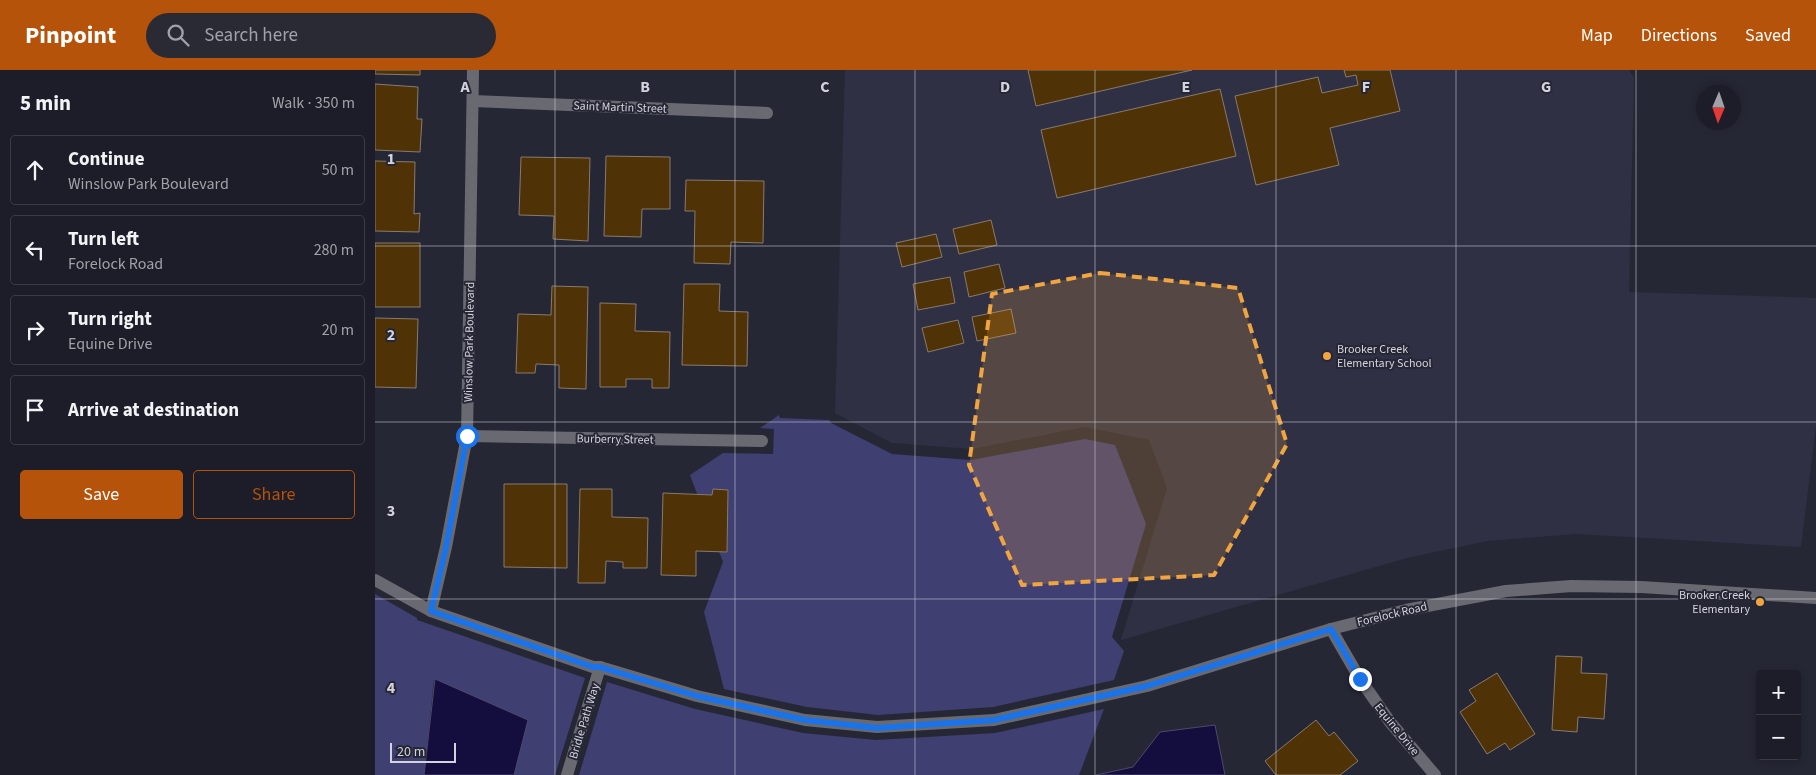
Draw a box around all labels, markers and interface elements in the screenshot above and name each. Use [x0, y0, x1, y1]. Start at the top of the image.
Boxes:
search box [146, 13, 496, 58]
text: Pinpoint [25, 18, 116, 53]
icon: search [164, 21, 192, 49]
text: Search here [204, 22, 298, 49]
text: Map [1581, 23, 1613, 48]
text: Directions [1641, 23, 1717, 48]
text: Saved [1745, 23, 1791, 48]
text: A [459, 76, 470, 98]
text: B [640, 76, 650, 98]
text: C [820, 76, 830, 98]
text: D [1000, 76, 1010, 98]
text: E [1182, 76, 1190, 98]
text: F [1362, 76, 1370, 98]
text: G [1541, 76, 1551, 98]
north arrow [1696, 85, 1741, 130]
text: 5 min [20, 88, 71, 118]
text: Walk · 350 m [272, 92, 355, 114]
street label: Saint Martin Street [573, 97, 667, 118]
text: Continue [68, 146, 145, 173]
text: 1 [387, 148, 395, 170]
icon: ahead [21, 156, 49, 184]
text: 50 m [322, 159, 354, 181]
text: Winslow Park Boulevard [68, 173, 229, 195]
text: Turn left [68, 226, 139, 253]
icon: left [21, 236, 49, 264]
text: 280 m [314, 239, 354, 261]
text: Forelock Road [68, 253, 163, 275]
street label: Winslow Park Boulevard [460, 282, 479, 402]
text: Turn right [68, 306, 152, 333]
icon: right [21, 316, 49, 344]
text: 20 m [322, 319, 354, 341]
text: 2 [387, 324, 395, 346]
text: Equine Drive [68, 333, 152, 355]
place label: Brooker Creek Elementary School [1337, 341, 1432, 372]
marker: Brooker Creek Elementary School [1321, 350, 1333, 362]
icon: arrive [21, 396, 49, 424]
text: Arrive at destination [68, 397, 239, 424]
route start [456, 425, 479, 448]
street label: Burberry Street [576, 430, 654, 449]
button: Save [20, 470, 183, 519]
button: Share [193, 470, 355, 519]
text: 3 [387, 500, 395, 522]
place label: Brooker Creek Elementary [1679, 587, 1750, 618]
marker: Brooker Creek Elementary [1754, 596, 1766, 608]
street label: Forelock Road [1355, 598, 1429, 631]
route end [1349, 668, 1372, 691]
map controls [1756, 670, 1801, 760]
button: + [1756, 670, 1801, 715]
text: 4 [387, 677, 396, 699]
street label: Bridle Path Way [565, 681, 604, 761]
street label: Equine Drive [1370, 699, 1423, 759]
button: − [1756, 715, 1801, 760]
scale bar [390, 740, 456, 763]
text: 20 m [397, 742, 425, 762]

